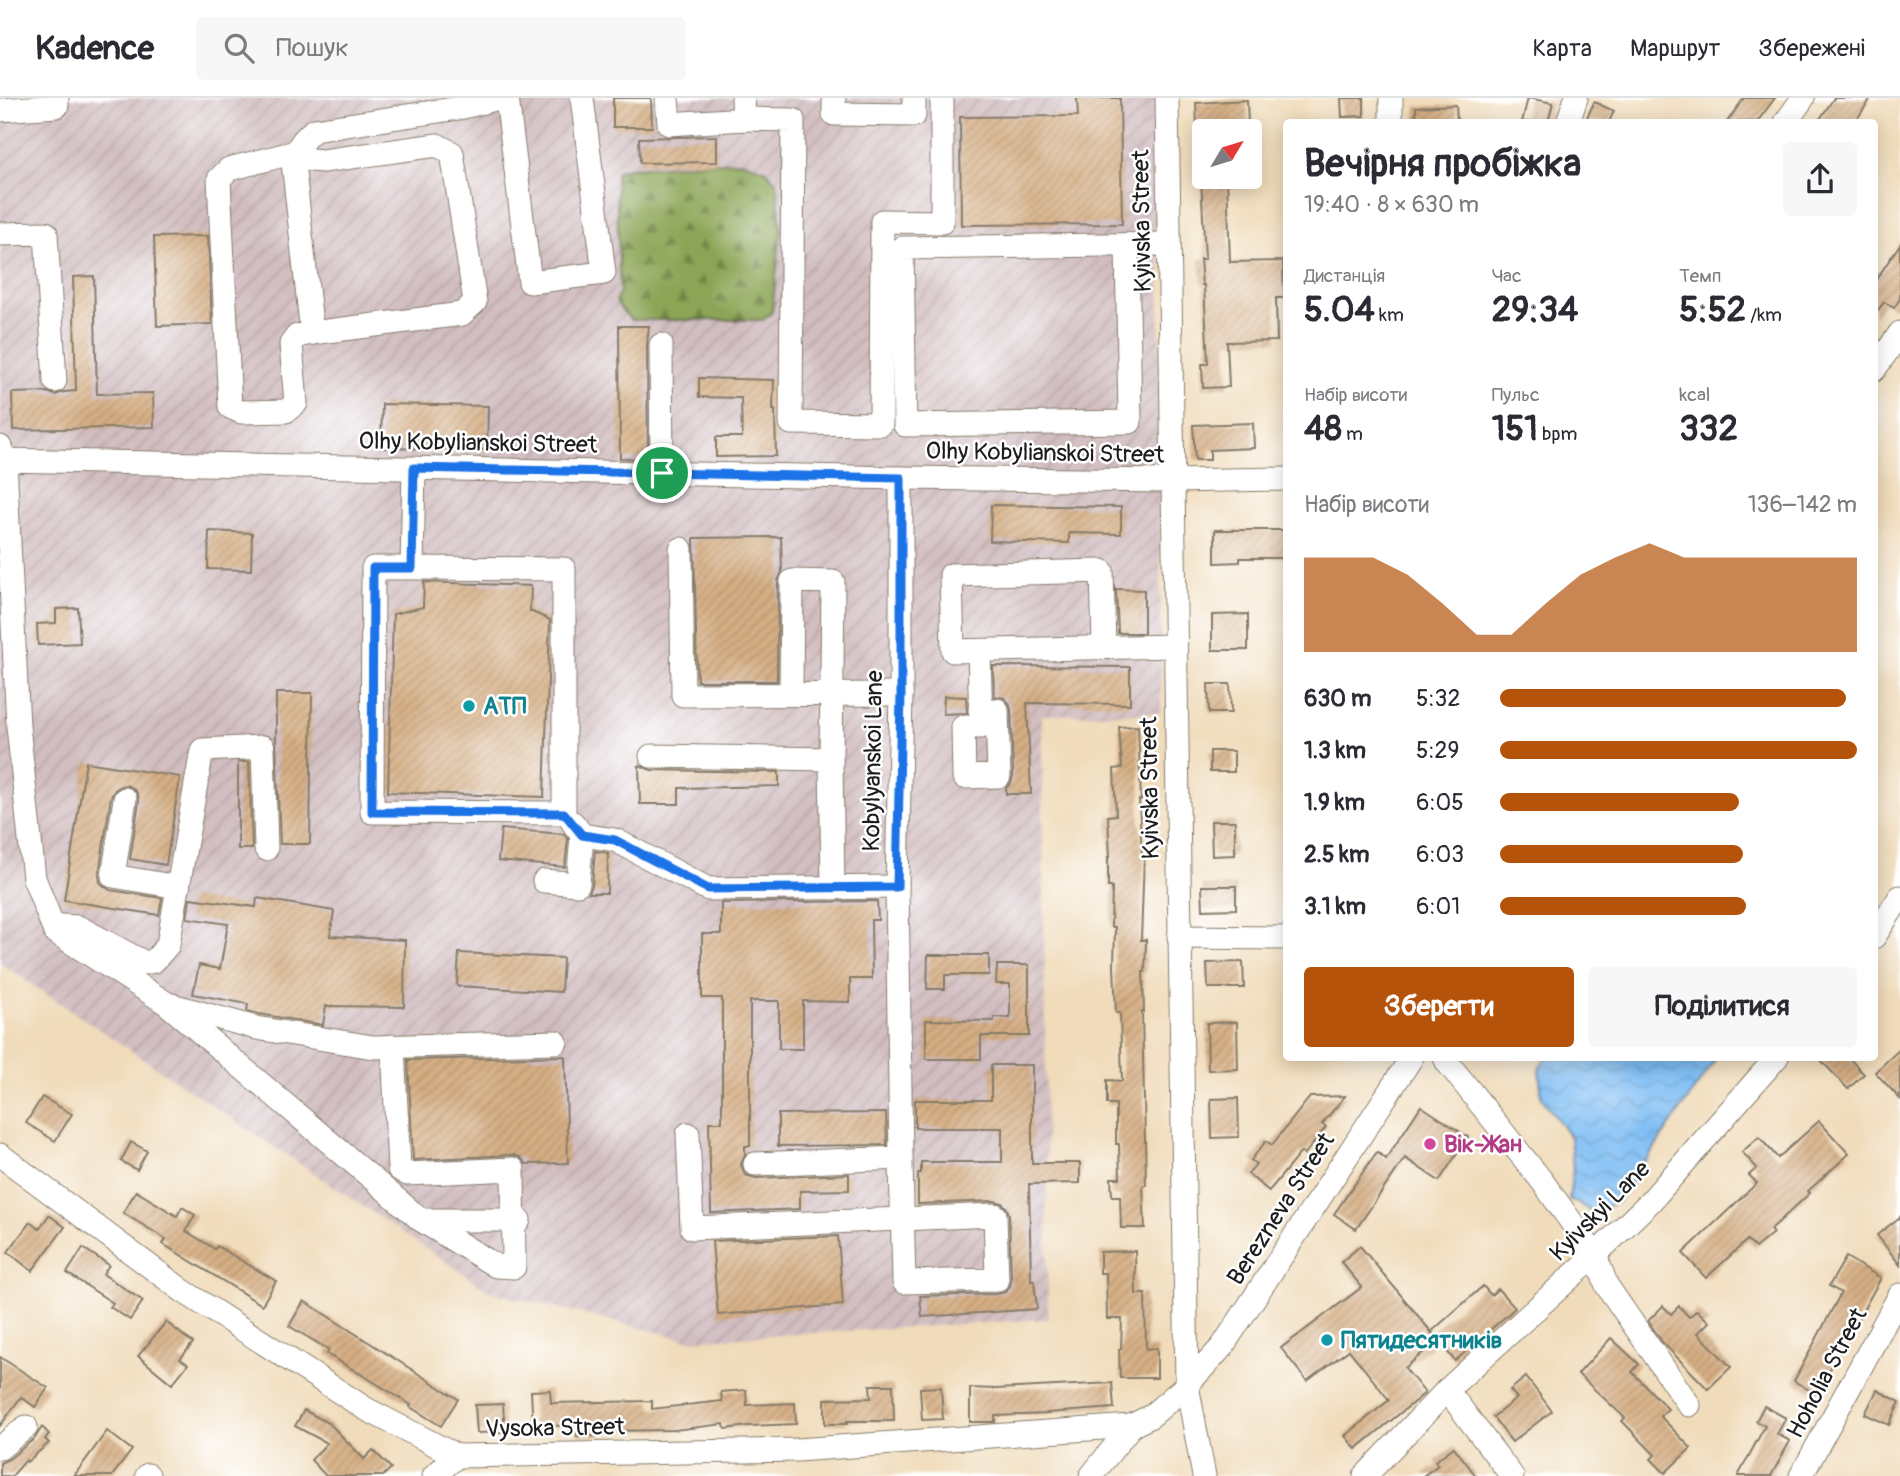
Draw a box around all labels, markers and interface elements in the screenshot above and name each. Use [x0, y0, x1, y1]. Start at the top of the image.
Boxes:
search box [196, 17, 686, 80]
text: Kadence [35, 28, 154, 69]
icon: search [220, 29, 258, 67]
text: Пошук [276, 32, 349, 64]
text: Карта [1533, 34, 1592, 63]
text: Маршрут [1630, 34, 1720, 63]
text: Збережені [1758, 34, 1865, 63]
north arrow [1192, 119, 1262, 189]
map controls [1192, 119, 1262, 189]
text: Вечірня пробіжка [1304, 140, 1581, 188]
button: share [1783, 142, 1857, 216]
street label: Kyivska Street [1126, 149, 1158, 293]
text: 19:40 · 8 × 630 m [1304, 190, 1479, 219]
text: Дистанція [1304, 264, 1385, 288]
text: Час [1492, 264, 1522, 288]
text: Темп [1679, 264, 1721, 288]
text: 5.04 [1304, 288, 1375, 332]
text: 29:34 [1492, 288, 1578, 332]
text: 5:52 [1679, 288, 1746, 332]
text: km [1375, 303, 1404, 327]
text: /km [1746, 303, 1782, 327]
text: Набір висоти [1304, 383, 1407, 407]
text: Пульс [1492, 383, 1540, 407]
text: kcal [1679, 383, 1710, 407]
text: 48 [1304, 407, 1342, 451]
text: 151 [1492, 407, 1538, 451]
text: 332 [1679, 407, 1738, 451]
text: m [1342, 422, 1363, 446]
text: bpm [1538, 422, 1577, 446]
street label: Olhy Kobylianskoi Street [358, 426, 598, 460]
street label: Olhy Kobylianskoi Street [925, 436, 1165, 470]
pin [632, 443, 692, 503]
icon: arrive [643, 454, 681, 492]
text: Набір висоти [1304, 490, 1429, 519]
text: 136–142 m [1748, 490, 1857, 519]
street label: Kobylyanskoi Lane [857, 670, 889, 852]
text: 630 m [1304, 684, 1371, 713]
text: 5:32 [1416, 684, 1460, 713]
place label: АТП [483, 692, 527, 721]
marker: АТП [461, 698, 477, 714]
street label: Kyivska Street [1134, 716, 1166, 860]
text: 1.3 km [1304, 736, 1366, 765]
text: 5:29 [1416, 736, 1459, 765]
text: 1.9 km [1304, 788, 1365, 817]
text: 6:05 [1416, 788, 1464, 817]
text: 2.5 km [1304, 840, 1369, 869]
text: 6:03 [1416, 840, 1464, 869]
text: 3.1 km [1304, 892, 1366, 921]
text: 6:01 [1416, 892, 1460, 921]
button: Зберегти [1304, 967, 1574, 1047]
button: Поділитися [1588, 967, 1857, 1047]
street label: Berezneva Street [1221, 1127, 1341, 1290]
place label: Вік-Жан [1444, 1130, 1522, 1159]
marker: Вік-Жан [1422, 1136, 1438, 1152]
street label: Kyivskyi Lane [1544, 1155, 1656, 1267]
street label: Hoholia Street [1780, 1302, 1874, 1443]
place label: Пятидесятників [1341, 1326, 1502, 1355]
marker: Пятидесятників [1319, 1332, 1335, 1348]
street label: Vysoka Street [485, 1412, 625, 1444]

